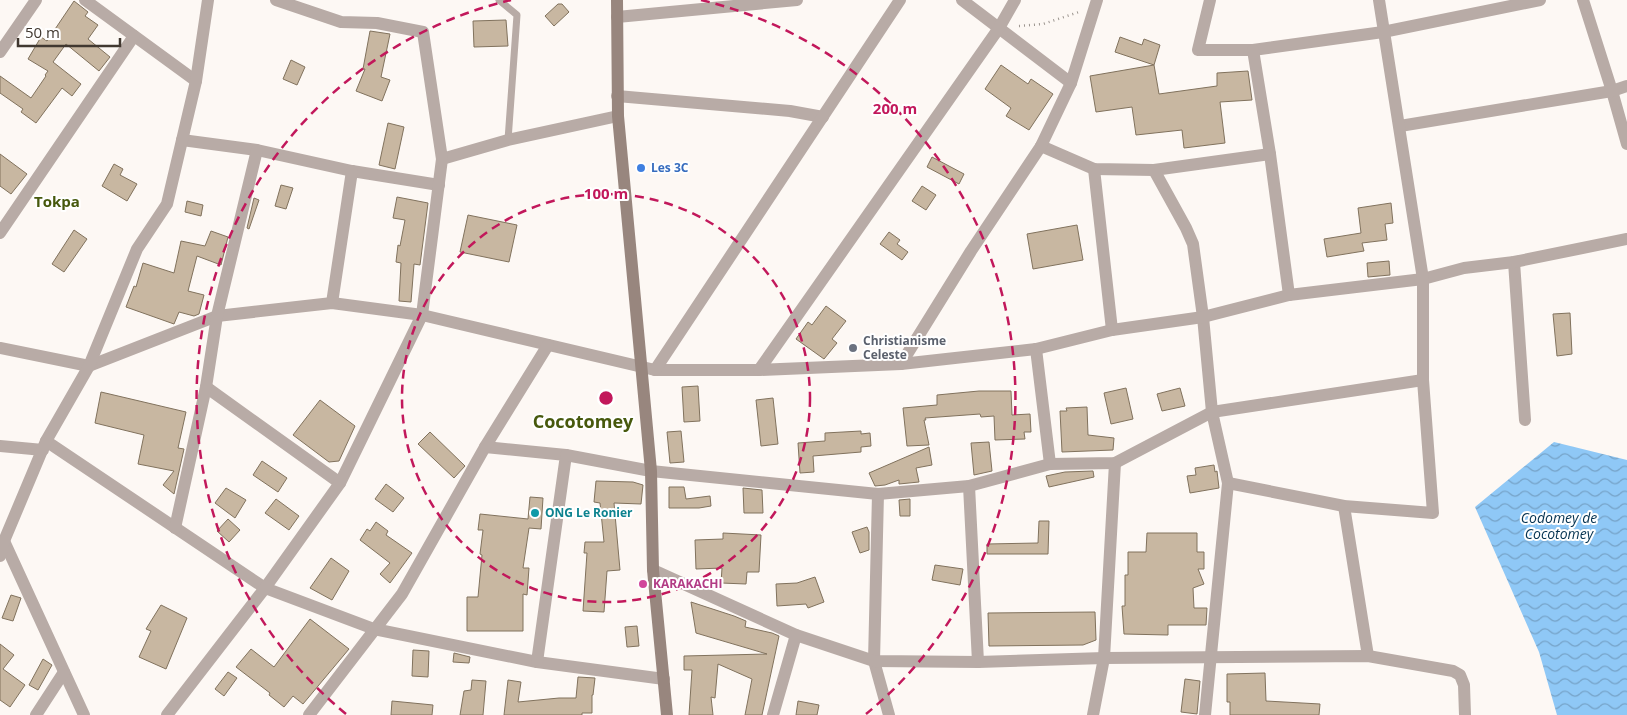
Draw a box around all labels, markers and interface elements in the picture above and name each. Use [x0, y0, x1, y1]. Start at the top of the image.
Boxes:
scale bar [18, 15, 120, 47]
text: 50 m [25, 22, 60, 42]
text: 200 m [873, 98, 917, 118]
place label: Les 3C [651, 159, 689, 176]
marker: Les 3C [635, 162, 647, 174]
text: 100 m [584, 183, 628, 203]
district label: Tokpa [34, 191, 80, 211]
place label: Christianisme Celeste [863, 332, 946, 363]
marker: Christianisme Celeste [847, 342, 859, 354]
centre of rings [597, 389, 615, 407]
district label: Cocotomey [533, 409, 634, 433]
place label: ONG Le Ronier [545, 504, 633, 521]
marker: ONG Le Ronier [529, 507, 541, 519]
water label: Codomey de Cocotomey [1521, 508, 1597, 543]
place label: KARAKACHI [653, 575, 723, 592]
marker: KARAKACHI [637, 578, 649, 590]

